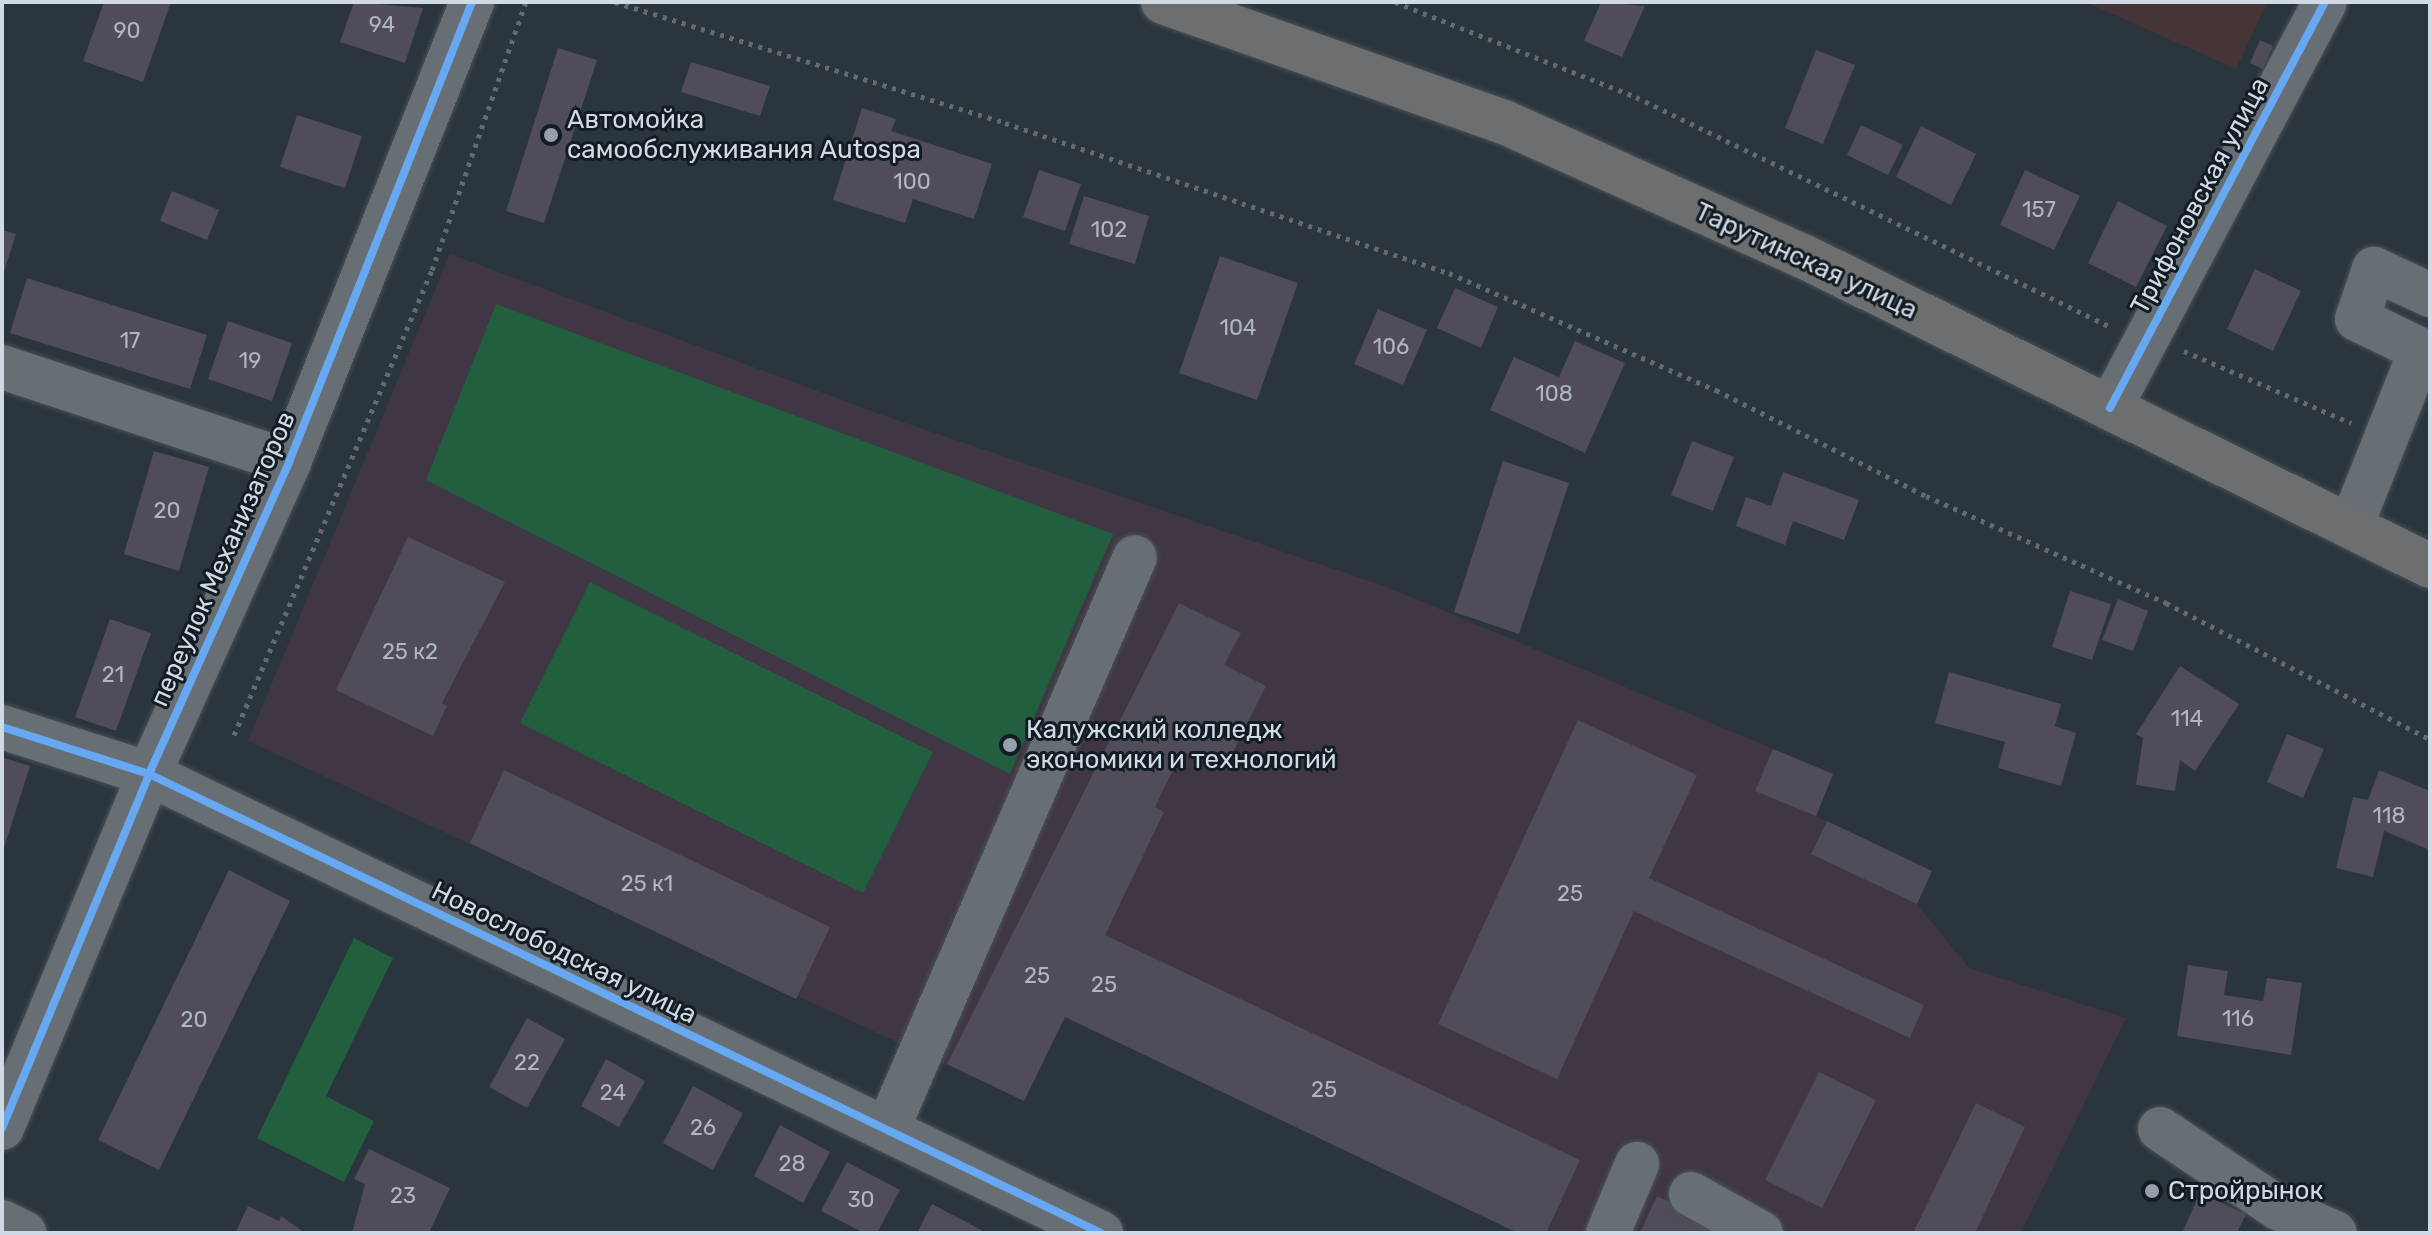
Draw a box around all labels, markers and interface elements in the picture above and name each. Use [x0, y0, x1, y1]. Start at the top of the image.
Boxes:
house number: 94 [369, 12, 395, 38]
house number: 90 [113, 18, 141, 44]
street label: Трифоновская улица [2124, 72, 2276, 320]
place label: Автомойка самообслуживания Autospa [567, 104, 921, 166]
marker: Автомойка самообслуживания Autospa [542, 126, 560, 144]
house number: 100 [893, 169, 931, 195]
street label: Тарутинская улица [1690, 196, 1922, 326]
house number: 157 [2022, 197, 2056, 223]
house number: 102 [1091, 217, 1127, 243]
house number: 104 [1219, 315, 1257, 341]
house number: 17 [120, 328, 140, 354]
house number: 106 [1373, 334, 1409, 360]
house number: 19 [239, 348, 261, 374]
house number: 108 [1535, 381, 1573, 407]
street label: переулок Механизаторов [144, 407, 302, 711]
house number: 20 [154, 498, 180, 524]
house number: 25 к2 [382, 639, 438, 665]
house number: 21 [102, 662, 124, 688]
house number: 114 [2171, 706, 2203, 732]
place label: Калужский колледж экономики и технологий [1026, 714, 1337, 776]
marker: Калужский колледж экономики и технологий [1001, 736, 1019, 754]
house number: 118 [2373, 803, 2405, 829]
house number: 25 к1 [621, 871, 673, 897]
street label: Новослободская улица [426, 875, 702, 1031]
house number: 25 [1557, 881, 1583, 907]
house number: 25 [1024, 963, 1050, 989]
house number: 25 [1091, 972, 1117, 998]
house number: 116 [2222, 1006, 2254, 1032]
house number: 20 [181, 1007, 207, 1033]
house number: 22 [514, 1050, 540, 1076]
house number: 25 [1311, 1077, 1337, 1103]
house number: 24 [600, 1080, 626, 1106]
house number: 26 [690, 1115, 716, 1141]
house number: 28 [779, 1151, 805, 1177]
place label: Стройрынок [2168, 1175, 2323, 1207]
marker: Стройрынок [2143, 1182, 2161, 1200]
house number: 23 [390, 1183, 416, 1209]
house number: 30 [847, 1187, 875, 1213]

